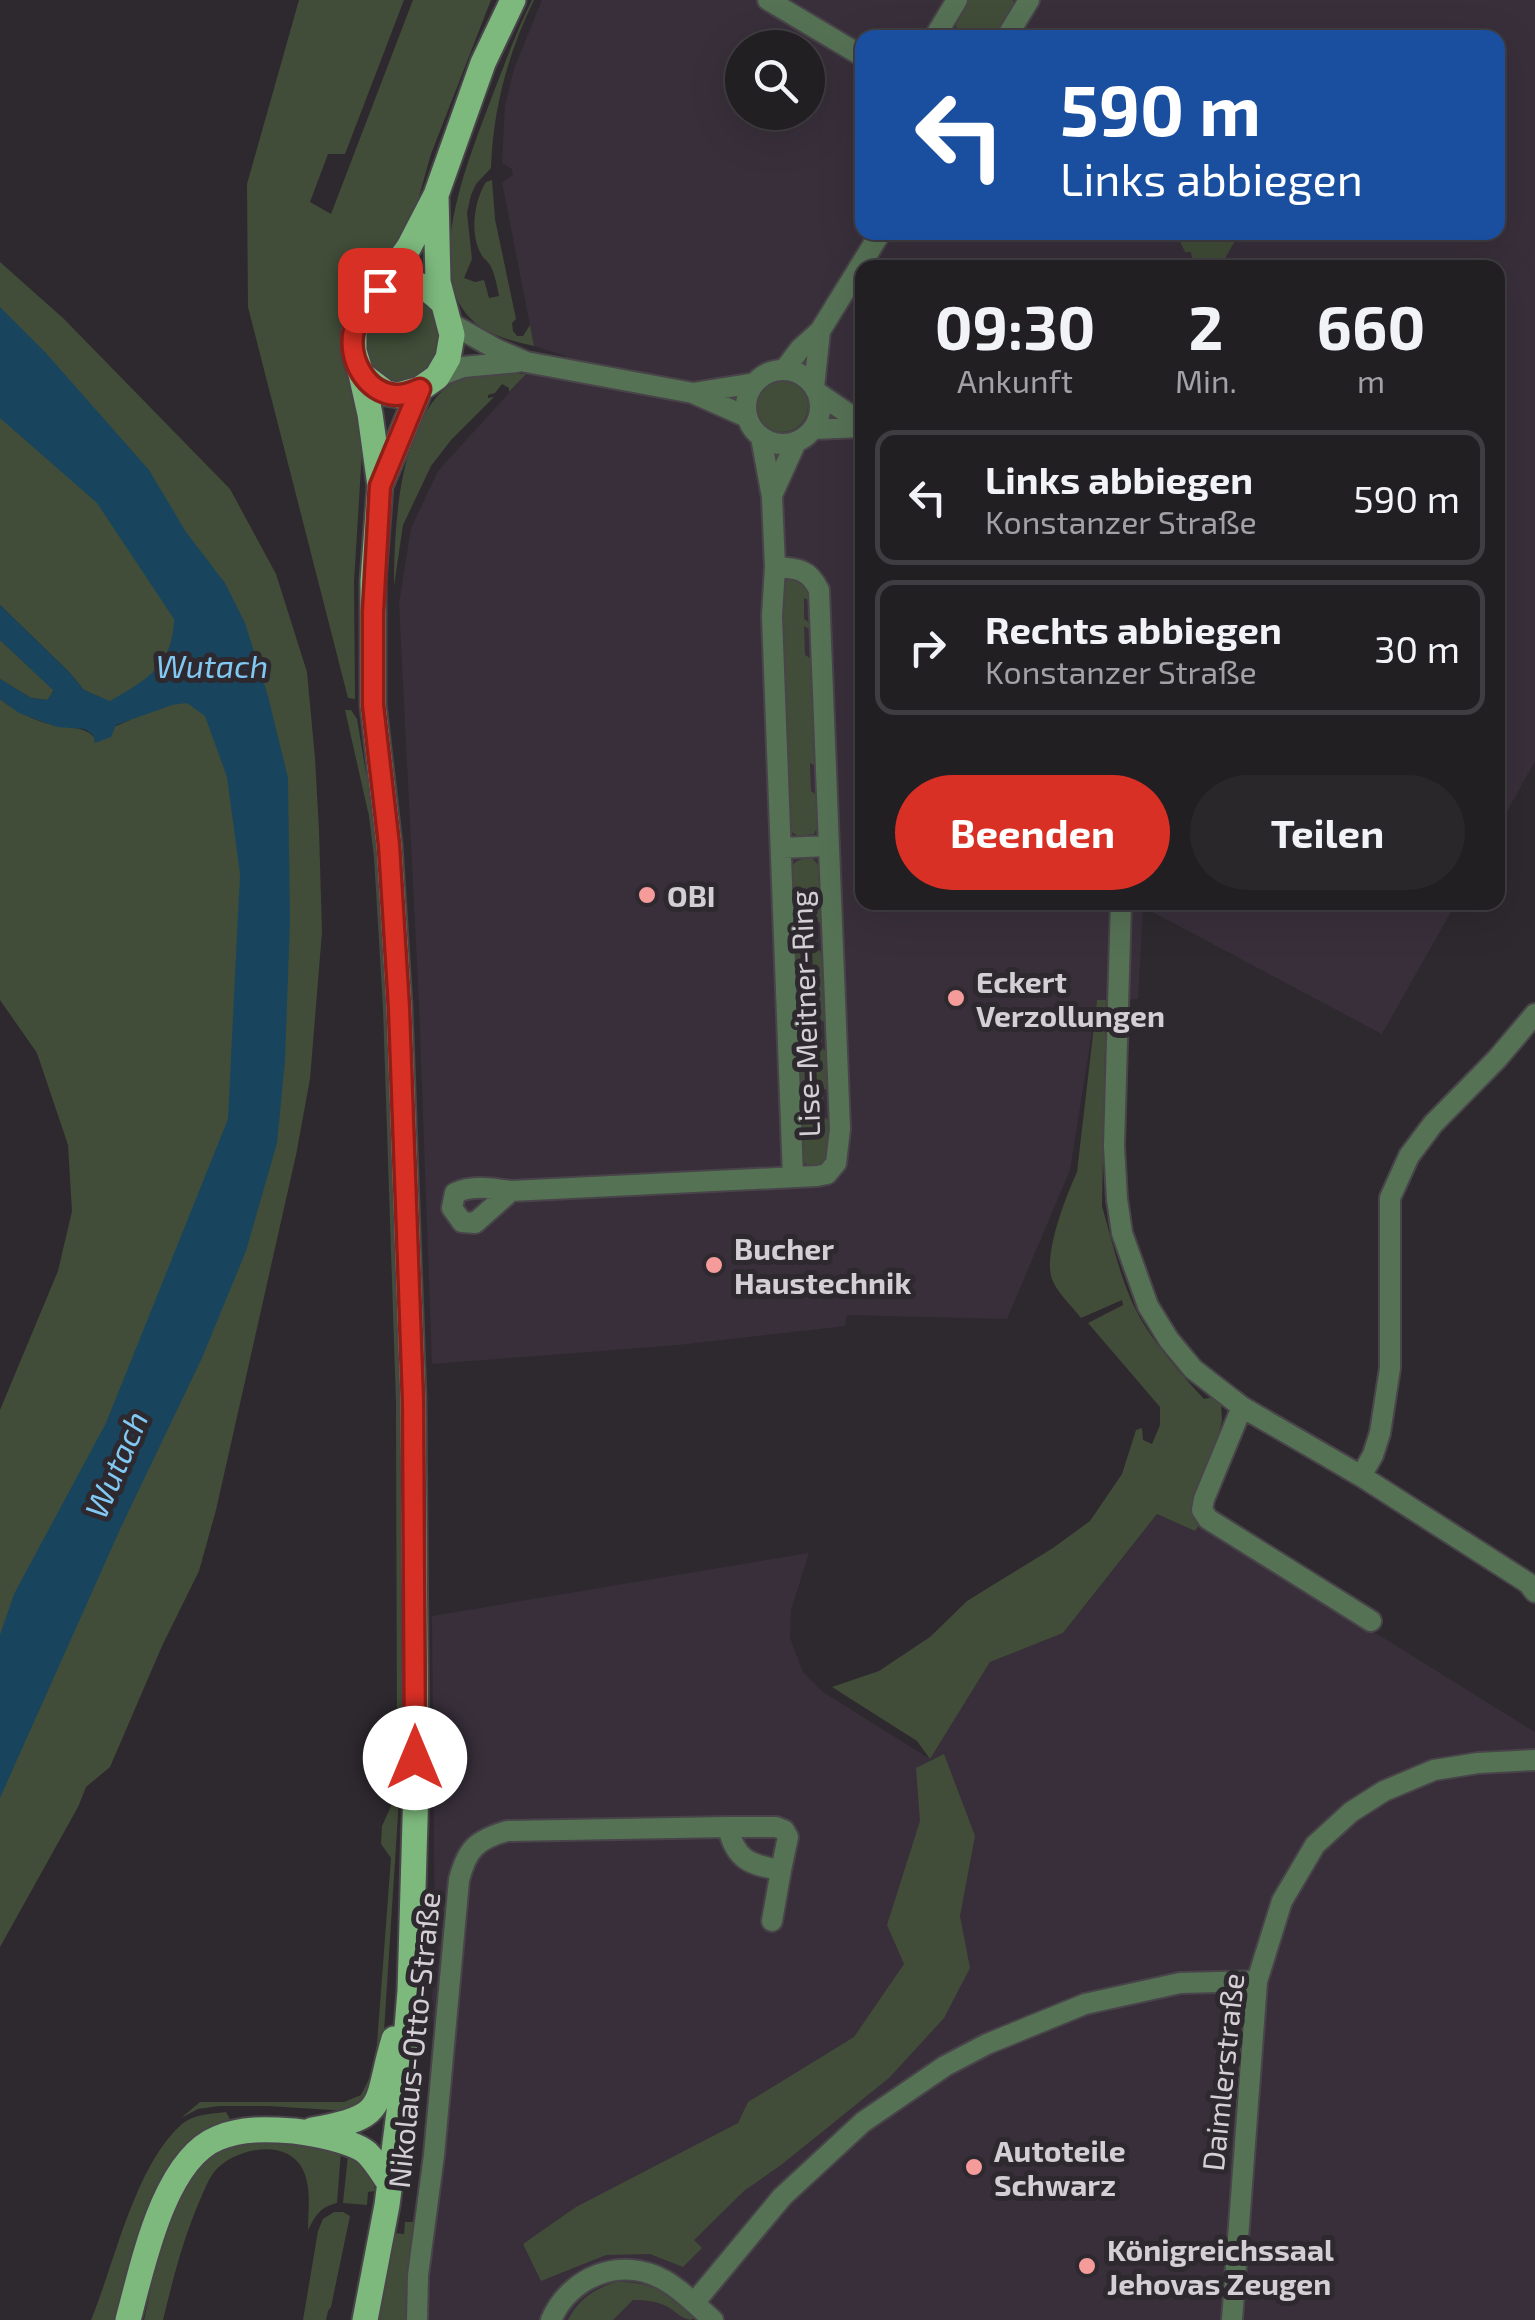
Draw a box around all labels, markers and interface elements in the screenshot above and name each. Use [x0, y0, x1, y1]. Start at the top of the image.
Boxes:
map controls [725, 30, 825, 130]
button: search [725, 30, 825, 130]
text: 590 m [1060, 66, 1261, 150]
icon: left [895, 70, 1025, 200]
text: Links abbiegen [1060, 151, 1363, 205]
pin [338, 248, 423, 333]
icon: arrive [353, 263, 408, 318]
text: 09:30 [935, 290, 1095, 362]
text: 2 [1188, 290, 1223, 362]
text: 660 [1317, 290, 1425, 362]
text: Ankunft [957, 361, 1073, 399]
text: Min. [1175, 361, 1237, 399]
text: m [1357, 361, 1385, 399]
text: Links abbiegen [985, 456, 1253, 502]
icon: left [900, 470, 955, 525]
text: 590 m [1353, 475, 1460, 521]
text: Konstanzer Straße [985, 502, 1257, 540]
text: Rechts abbiegen [985, 606, 1282, 652]
icon: right [900, 620, 955, 675]
text: 30 m [1374, 625, 1460, 671]
water label: Wutach [156, 646, 268, 684]
text: Konstanzer Straße [985, 652, 1257, 690]
button: Beenden [895, 775, 1170, 890]
button: Teilen [1190, 775, 1465, 890]
place label: OBI [667, 877, 716, 913]
marker: OBI [636, 884, 658, 906]
street label: Lise-Meitner-Ring [782, 890, 826, 1138]
place label: Eckert Verzollungen [976, 963, 1165, 1033]
marker: Eckert Verzollungen [945, 987, 967, 1009]
place label: Bucher Haustechnik [734, 1230, 911, 1300]
marker: Bucher Haustechnik [703, 1254, 725, 1276]
water label: Wutach [76, 1405, 154, 1523]
position arrow [363, 1706, 467, 1810]
street label: Nikolaus-Otto-Straße [380, 1890, 446, 2190]
street label: Daimlerstraße [1194, 1971, 1250, 2173]
place label: Autoteile Schwarz [994, 2132, 1126, 2202]
marker: Autoteile Schwarz [963, 2156, 985, 2178]
place label: Königreichssaal Jehovas Zeugen [1107, 2231, 1334, 2301]
marker: Königreichssaal Jehovas Zeugen [1076, 2255, 1098, 2277]

